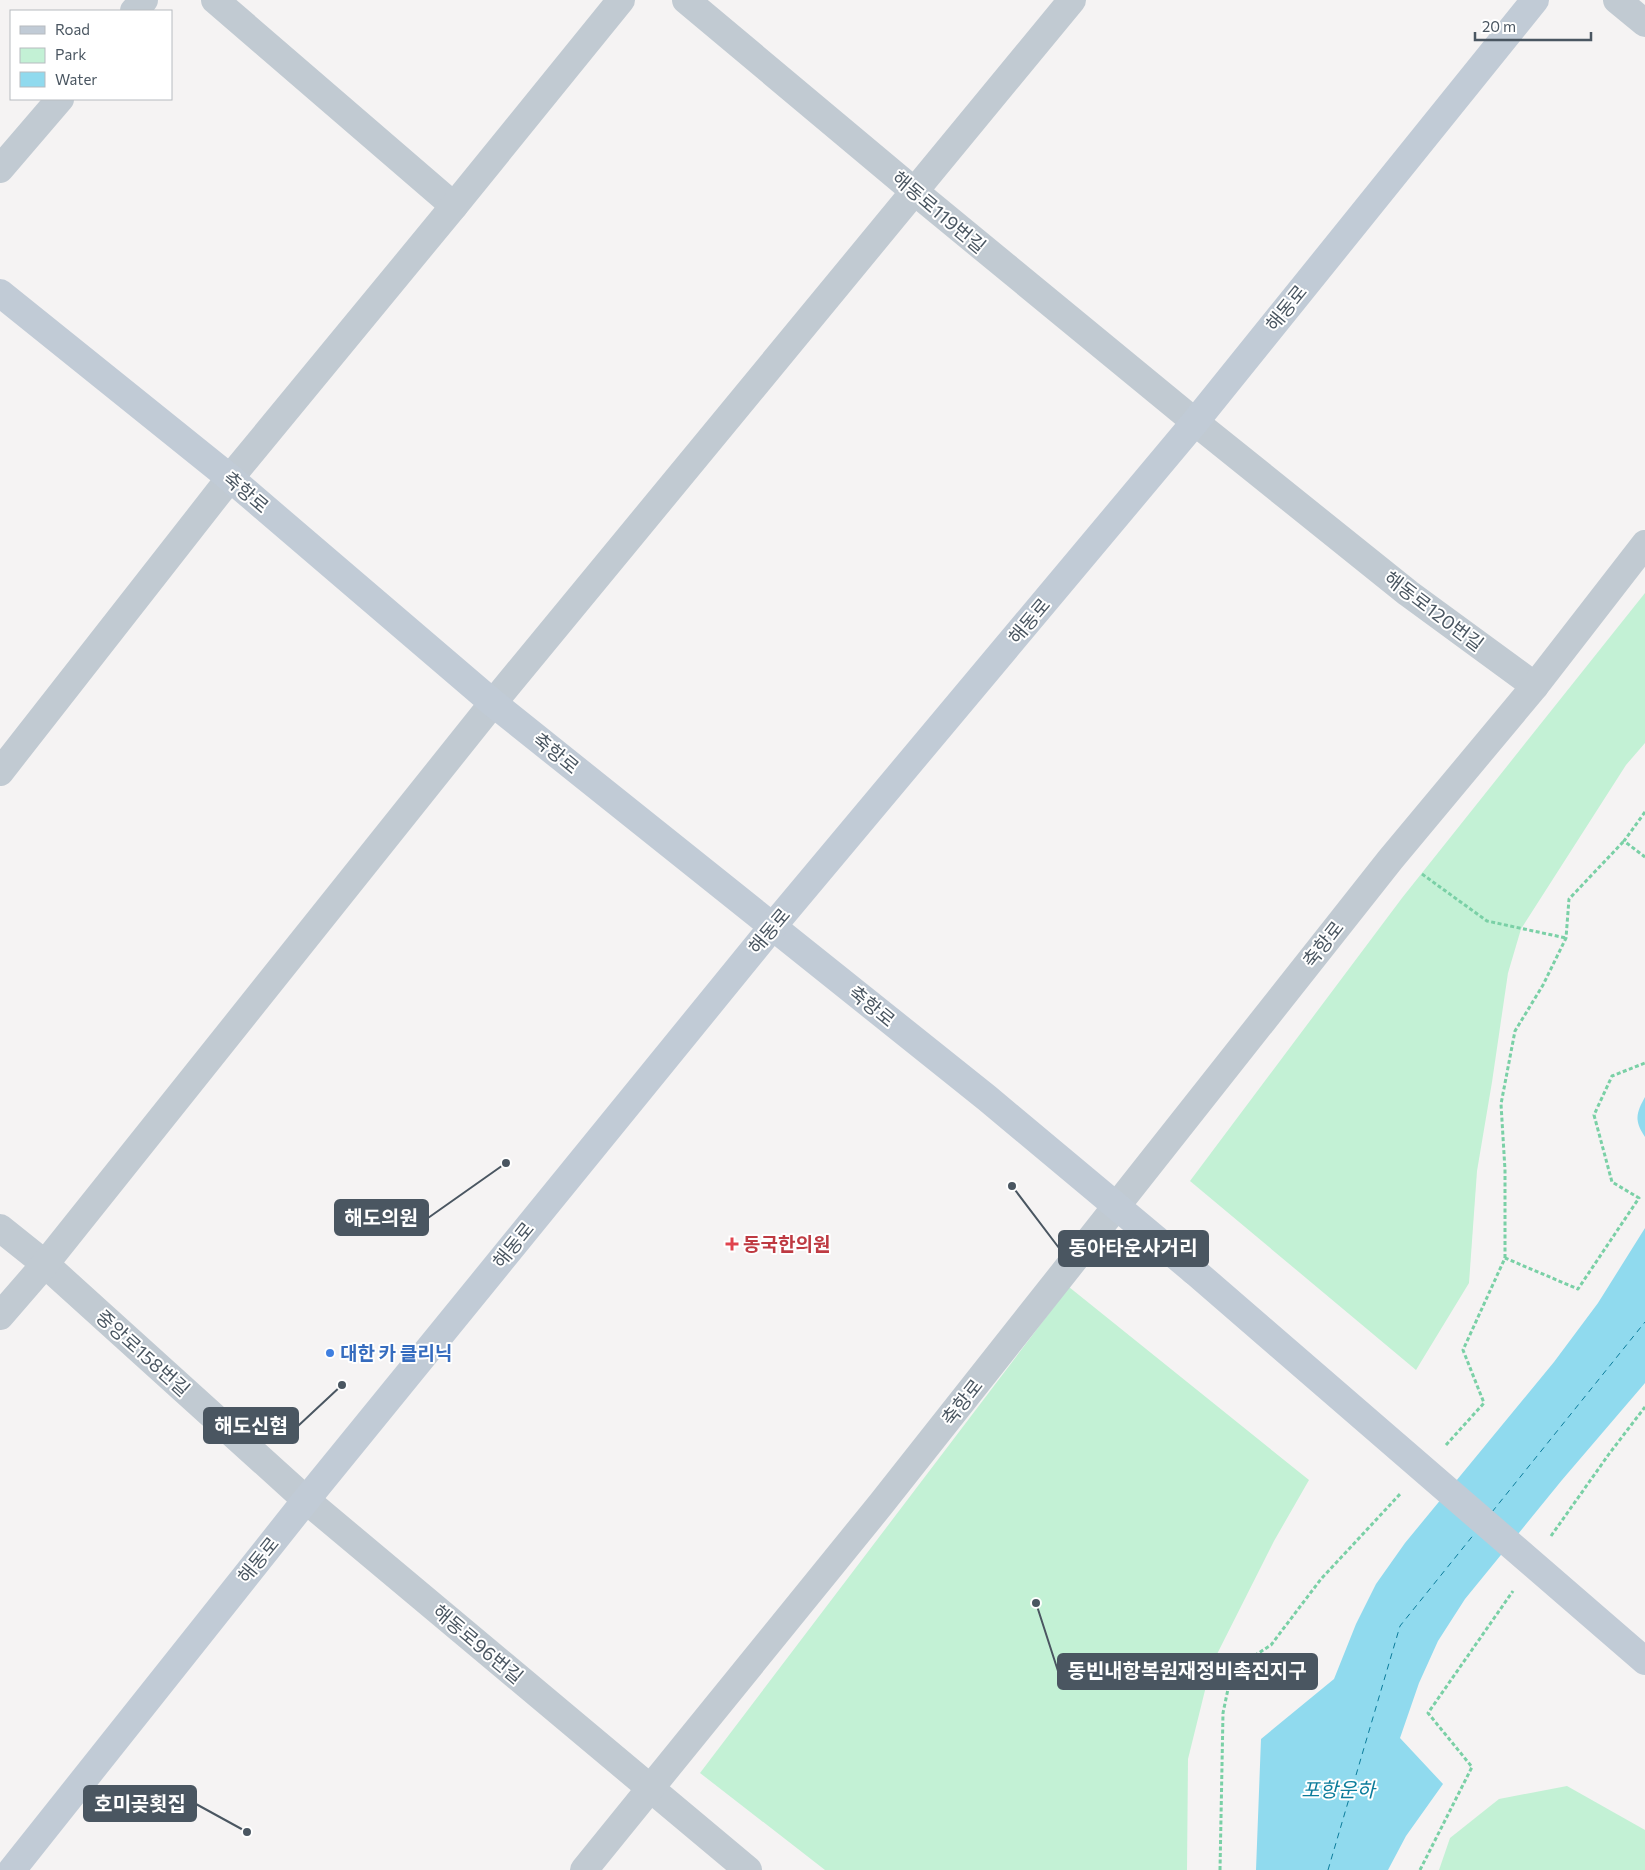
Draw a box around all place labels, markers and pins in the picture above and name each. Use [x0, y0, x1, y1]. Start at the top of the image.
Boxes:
callout: 해도의원 [335, 1200, 428, 1235]
callout: 동아타운사거리 [1059, 1231, 1208, 1266]
place label: 동국한의원 [743, 1232, 830, 1255]
marker: 동국한의원 [725, 1237, 739, 1251]
place label: 대한 카 클리닉 [340, 1341, 452, 1364]
marker: 대한 카 클리닉 [324, 1347, 336, 1359]
callout: 해도신협 [204, 1408, 298, 1443]
callout: 동빈내항복원재정비촉진지구 [1058, 1654, 1317, 1689]
callout: 호미곶횟집 [84, 1786, 196, 1821]

